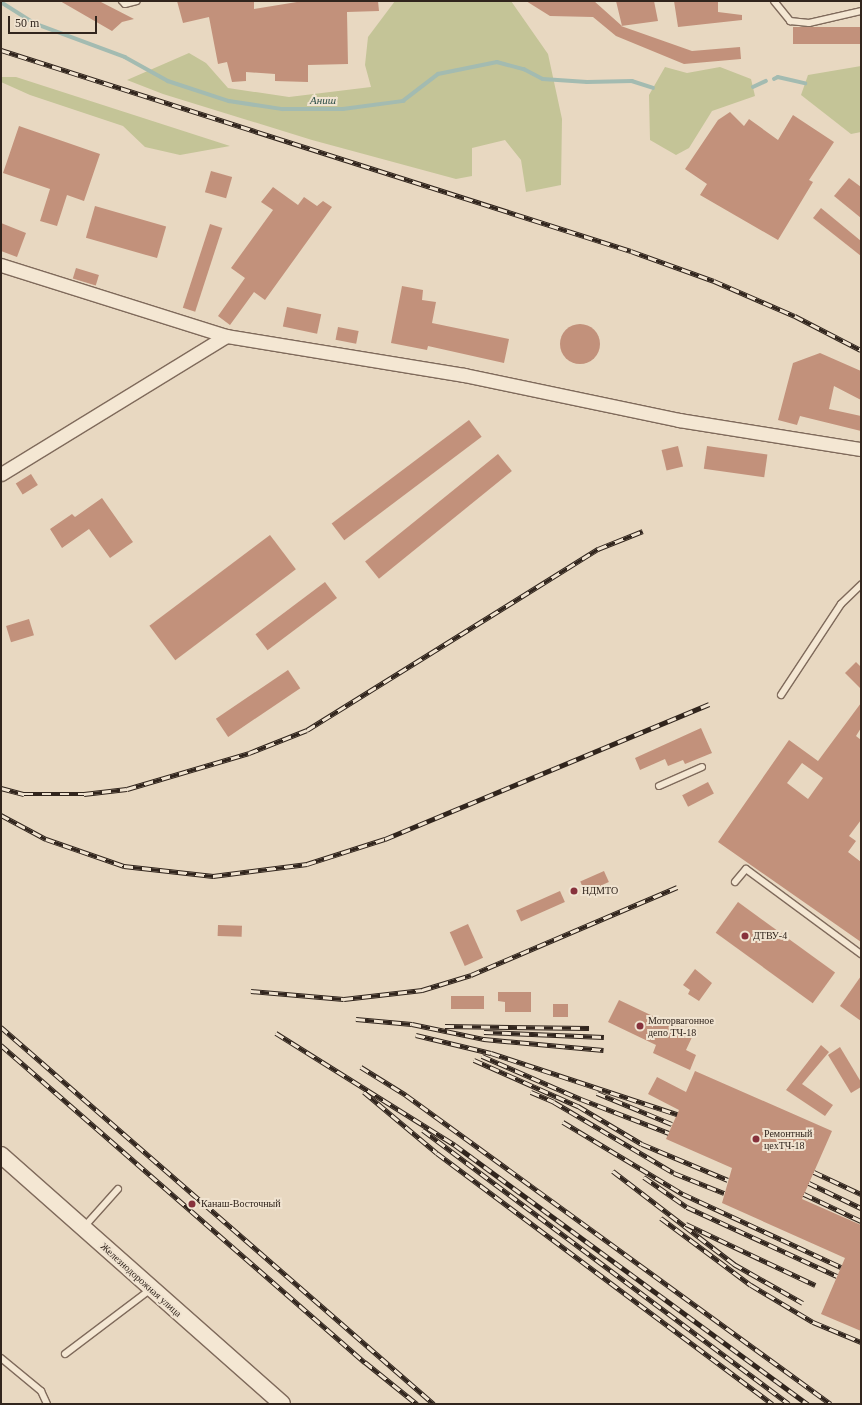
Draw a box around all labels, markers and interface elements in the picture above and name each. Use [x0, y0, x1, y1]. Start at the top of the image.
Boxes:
scale bar [10, 8, 99, 34]
text: 50 m [15, 16, 39, 30]
water label: Аниш [310, 93, 336, 107]
place label: НДМТО [582, 885, 618, 897]
marker: НДМТО [569, 886, 579, 896]
place label: ДТВУ-4 [753, 930, 787, 942]
marker: ДТВУ-4 [740, 931, 750, 941]
place label: Моторвагонное депо ТЧ-18 [648, 1014, 714, 1038]
marker: Моторвагонное депо ТЧ-18 [635, 1021, 645, 1031]
place label: Ремонтный цехТЧ-18 [764, 1127, 812, 1150]
marker: Ремонтный цехТЧ-18 [751, 1134, 761, 1144]
marker: Канаш-Восточный [186, 1198, 198, 1210]
place label: Канаш-Восточный [201, 1198, 281, 1210]
street label: Железнодорожная улица [98, 1240, 184, 1320]

